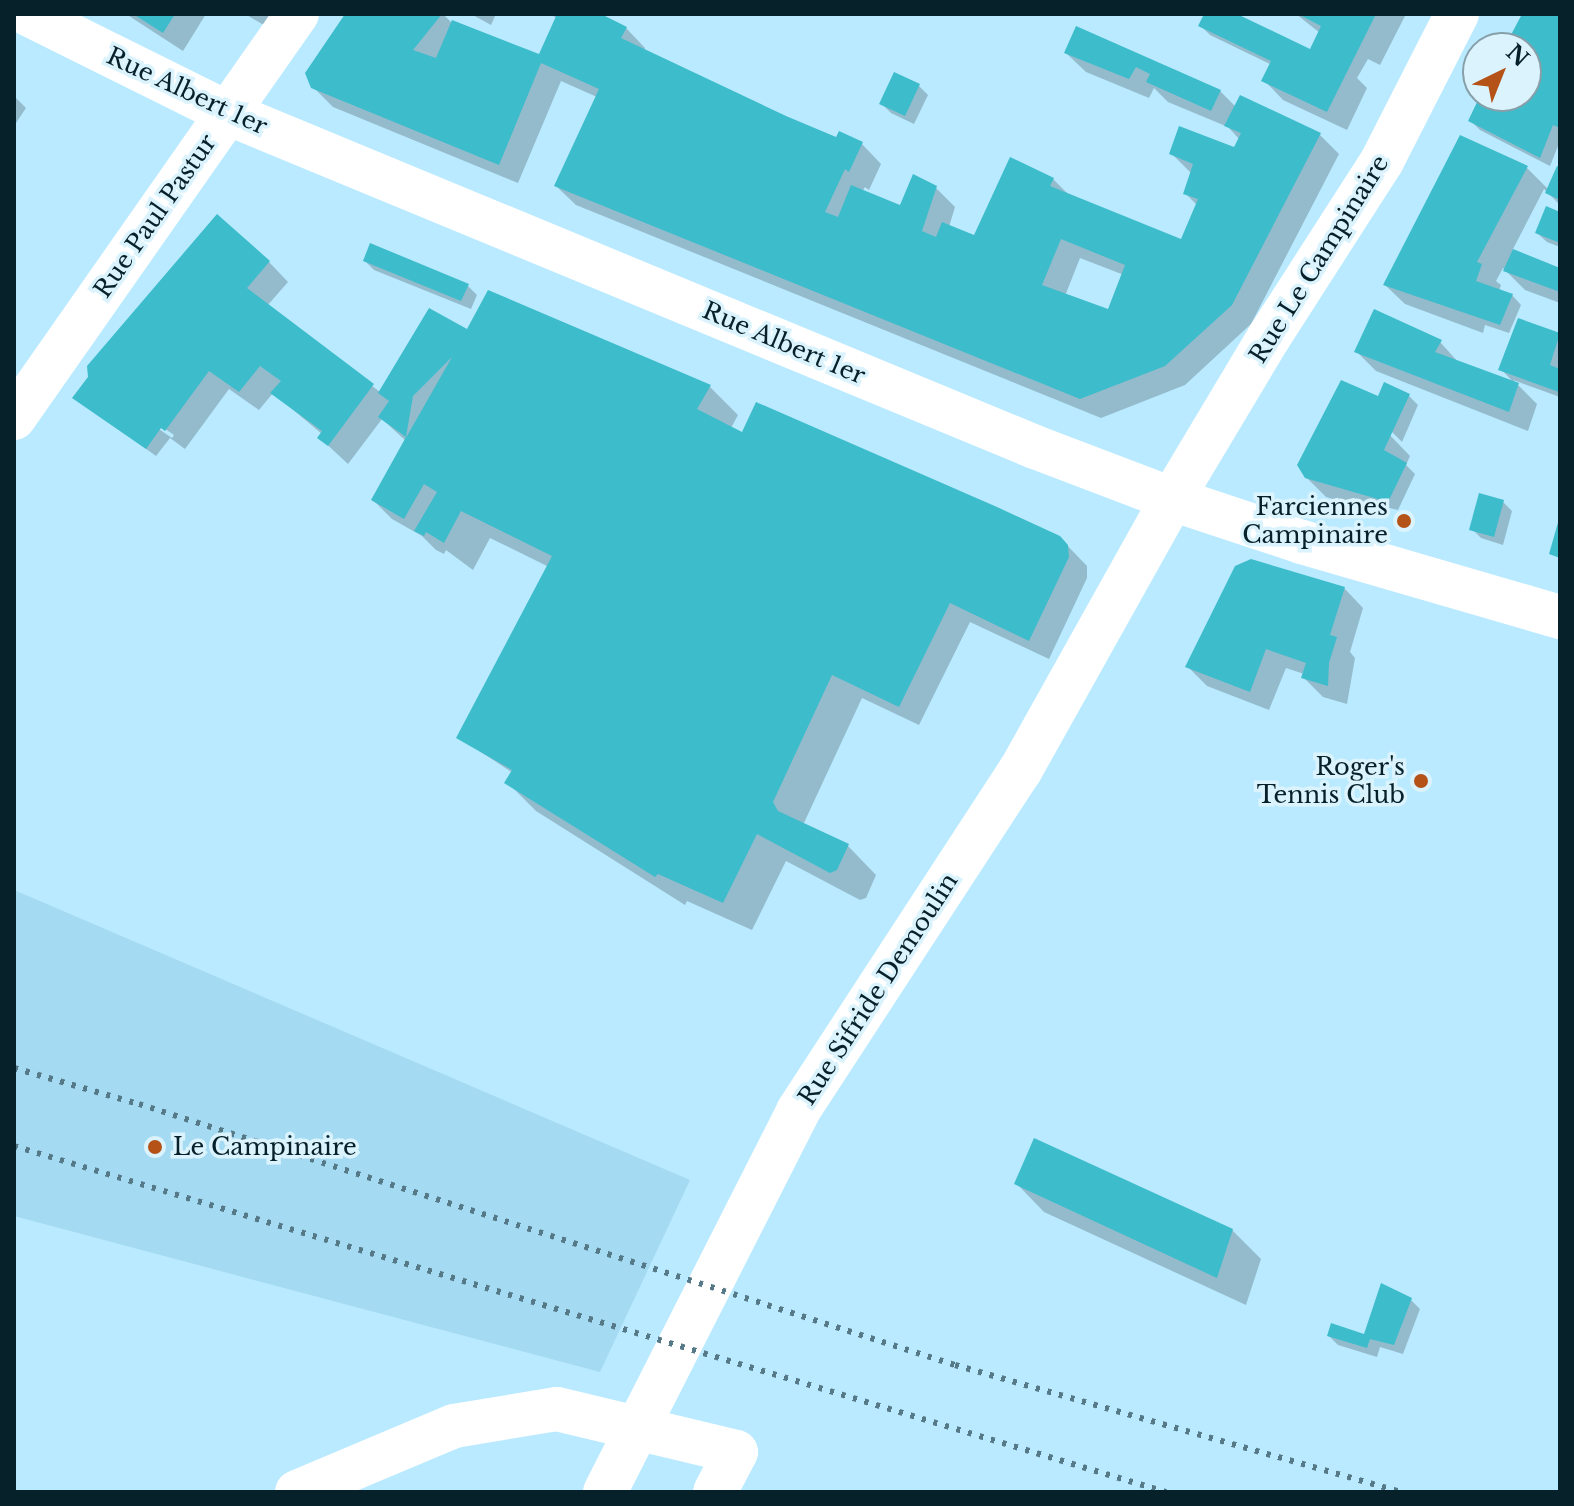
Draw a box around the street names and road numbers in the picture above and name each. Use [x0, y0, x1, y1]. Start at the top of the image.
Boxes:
street label: Rue Albert 1er [102, 41, 272, 141]
street label: Rue Paul Pastur [88, 129, 222, 303]
street label: Rue Le Campinaire [1243, 150, 1395, 368]
street label: Rue Albert 1er [698, 296, 870, 390]
street label: Rue Sifride Demoulin [792, 868, 964, 1110]

